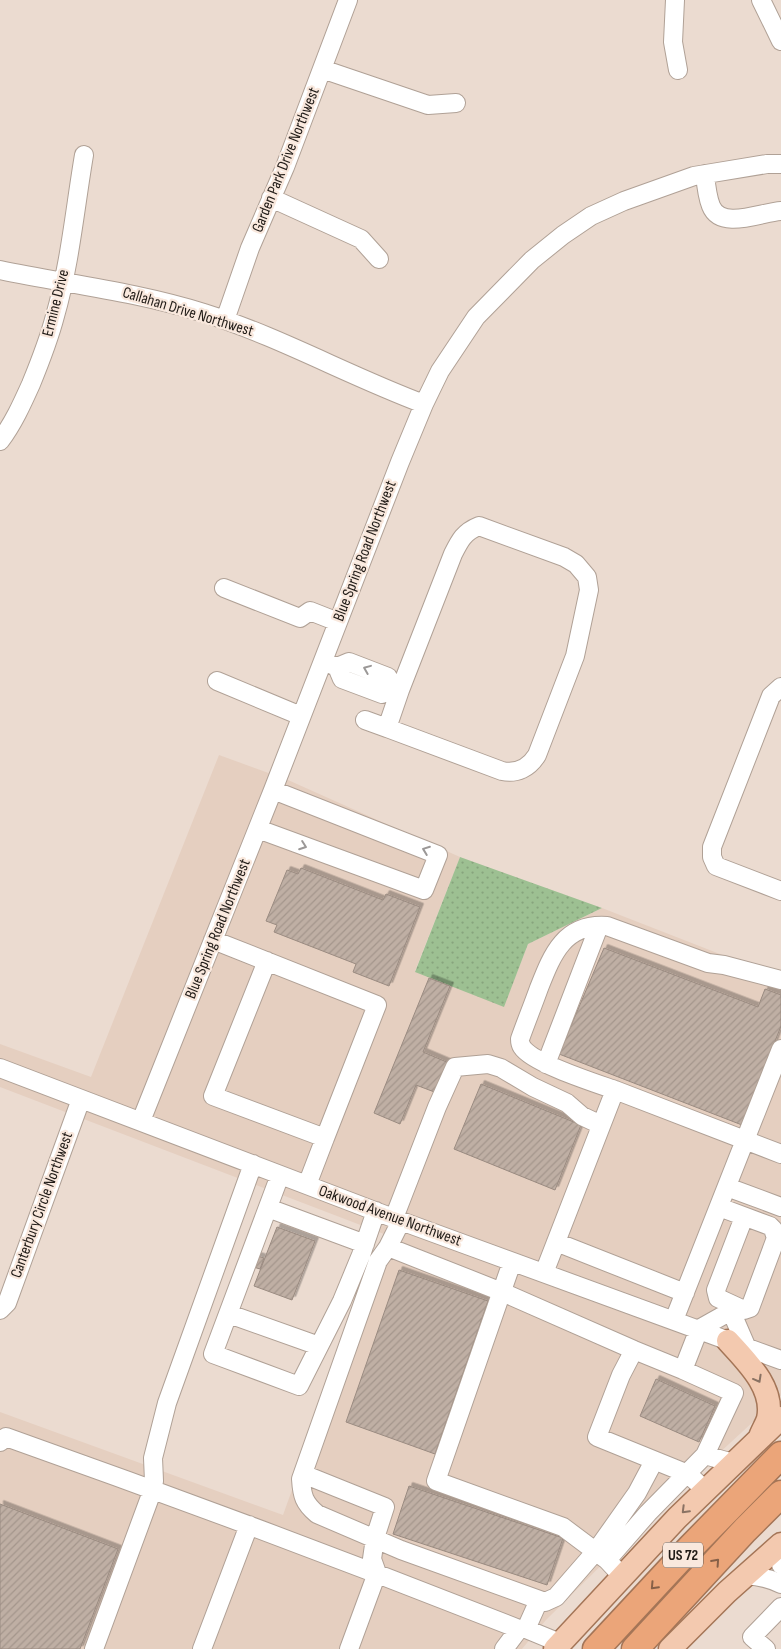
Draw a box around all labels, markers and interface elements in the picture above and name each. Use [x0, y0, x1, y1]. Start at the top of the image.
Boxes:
street label: Garden Park Drive Northwest [248, 85, 324, 235]
street label: Ermine Drive [39, 268, 73, 338]
street label: Callahan Drive Northwest [120, 283, 256, 341]
street label: Blue Spring Road Northwest [329, 478, 401, 624]
one-way arrow [363, 665, 372, 675]
one-way arrow [298, 840, 307, 850]
one-way arrow [422, 846, 431, 856]
street label: Blue Spring Road Northwest [181, 856, 255, 1002]
street label: Canterbury Circle Northwest [7, 1129, 77, 1281]
street label: Oakwood Avenue Northwest [316, 1181, 464, 1251]
one-way arrow [752, 1374, 762, 1383]
one-way arrow [682, 1504, 691, 1513]
road number: US 72 [663, 1542, 703, 1568]
one-way arrow [710, 1559, 719, 1568]
one-way arrow [651, 1581, 660, 1590]

